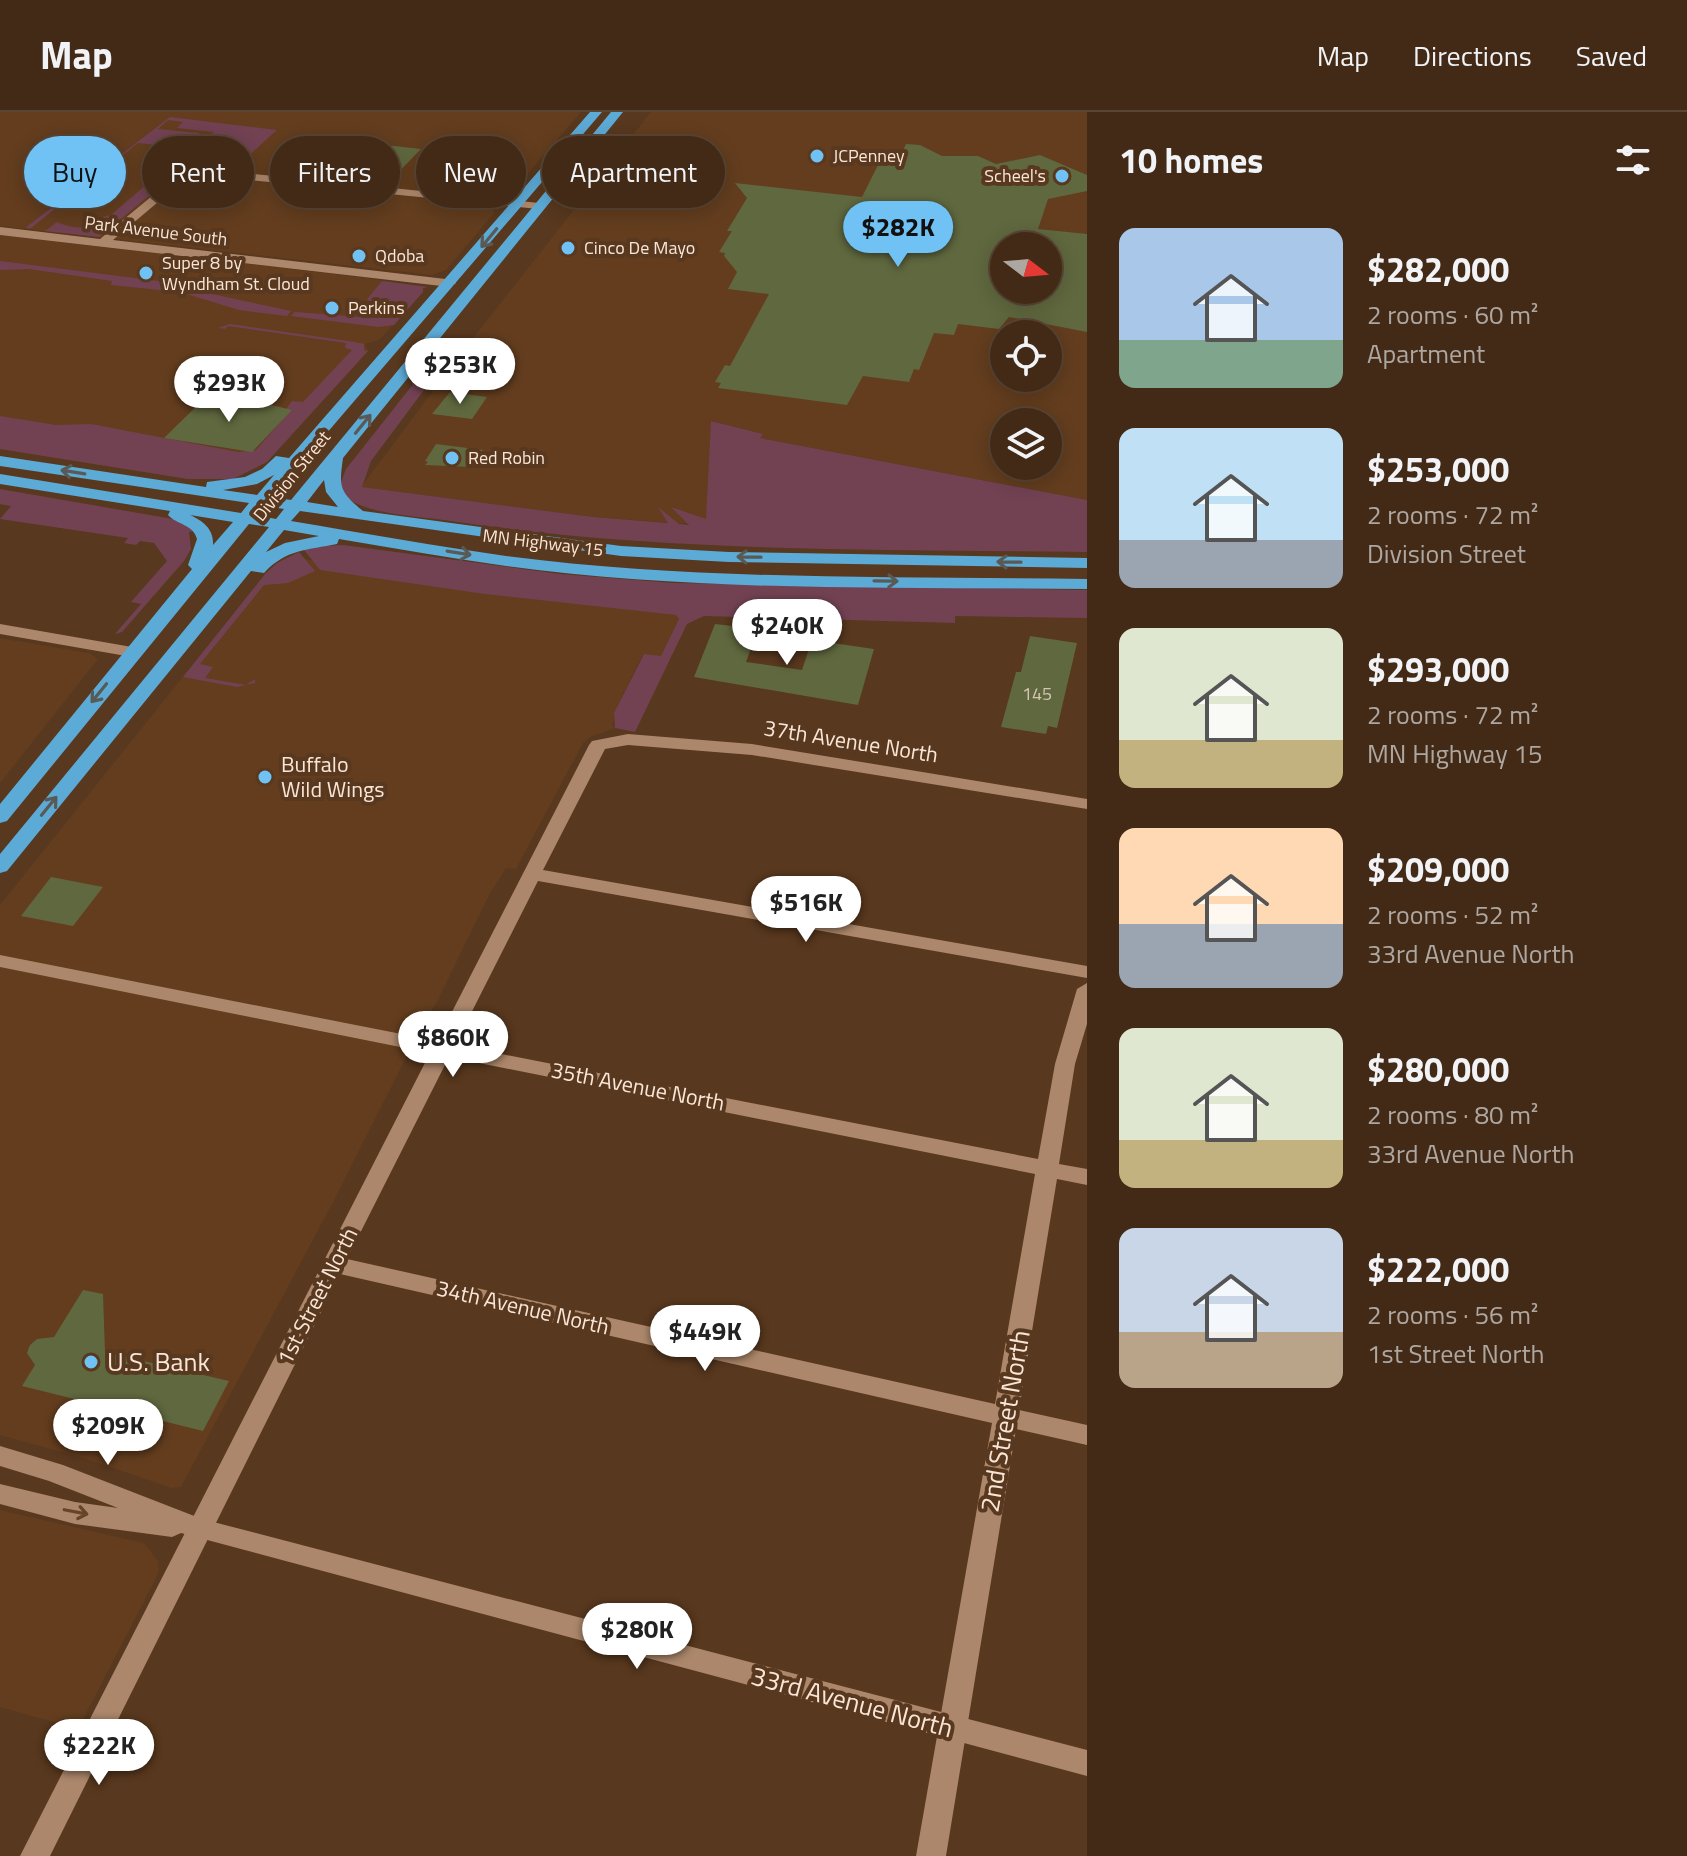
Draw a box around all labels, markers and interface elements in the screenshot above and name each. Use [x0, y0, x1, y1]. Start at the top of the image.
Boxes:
text: Map [40, 26, 113, 84]
text: Map [1317, 34, 1369, 77]
text: Directions [1413, 34, 1532, 77]
text: Saved [1576, 34, 1647, 77]
text: 10 homes [1119, 134, 1263, 186]
chip: Buy [24, 136, 126, 208]
chip: Rent [142, 136, 254, 208]
chip: Filters [270, 136, 400, 208]
chip: New [416, 136, 526, 208]
chip: Apartment [542, 136, 725, 208]
icon: filters [1611, 138, 1655, 182]
place label: JCPenney [833, 142, 905, 169]
marker: JCPenney [808, 147, 826, 165]
place label: Scheel's [984, 162, 1046, 189]
marker: Scheel's [1053, 167, 1071, 185]
pin: $282K [842, 201, 954, 269]
text: $282K [861, 207, 935, 246]
street label: Park Avenue South [83, 208, 229, 253]
one-way arrow [480, 227, 498, 248]
north arrow [990, 232, 1062, 304]
map controls [990, 232, 1062, 480]
place label: Cinco De Mayo [584, 234, 695, 261]
marker: Cinco De Mayo [559, 239, 577, 257]
place label: Qdoba [375, 242, 424, 269]
text: $282,000 [1367, 243, 1509, 295]
marker: Qdoba [350, 247, 368, 265]
place label: Super 8 by Wyndham St. Cloud [162, 249, 310, 297]
icon: home [1183, 260, 1279, 356]
marker: Super 8 by Wyndham St. Cloud [137, 264, 155, 282]
place label: Perkins [348, 294, 405, 321]
text: 2 rooms · 60 m² [1367, 295, 1538, 334]
marker: Perkins [323, 299, 341, 317]
button: locate [990, 320, 1062, 392]
text: Apartment [1367, 334, 1485, 373]
pin: $253K [404, 338, 516, 406]
text: $253K [423, 344, 497, 383]
pin: $293K [173, 356, 285, 424]
text: $293K [192, 362, 266, 401]
button: layers [990, 408, 1062, 480]
one-way arrow [354, 414, 372, 435]
street label: Division Street [247, 424, 337, 527]
text: $253,000 [1367, 443, 1509, 495]
place label: Red Robin [468, 444, 545, 471]
marker: Red Robin [443, 449, 461, 467]
icon: home [1183, 460, 1279, 556]
one-way arrow [60, 464, 86, 479]
text: 2 rooms · 72 m² [1367, 495, 1538, 534]
street label: MN Highway 15 [481, 522, 605, 563]
text: Division Street [1367, 534, 1526, 573]
one-way arrow [446, 546, 472, 561]
one-way arrow [736, 550, 763, 565]
one-way arrow [996, 554, 1023, 569]
one-way arrow [872, 573, 899, 589]
pin: $240K [731, 599, 843, 667]
text: $240K [750, 605, 824, 644]
text: $293,000 [1367, 643, 1509, 695]
icon: home [1183, 660, 1279, 756]
house number: 145 [1022, 680, 1052, 707]
one-way arrow [90, 682, 108, 703]
text: 2 rooms · 72 m² [1367, 695, 1538, 734]
street label: 37th Avenue North [761, 710, 941, 772]
text: MN Highway 15 [1367, 734, 1543, 773]
place label: Buffalo Wild Wings [281, 747, 385, 806]
marker: Buffalo Wild Wings [256, 768, 274, 786]
one-way arrow [40, 796, 58, 817]
text: $209,000 [1367, 843, 1509, 895]
icon: home [1183, 860, 1279, 956]
pin: $516K [750, 876, 862, 944]
text: $516K [769, 882, 843, 921]
text: 2 rooms · 52 m² [1367, 895, 1538, 934]
text: 33rd Avenue North [1367, 934, 1575, 973]
pin: $860K [397, 1011, 509, 1079]
text: $860K [416, 1017, 490, 1056]
text: $280,000 [1367, 1043, 1509, 1095]
street label: 35th Avenue North [548, 1053, 728, 1119]
icon: home [1183, 1060, 1279, 1156]
text: 2 rooms · 80 m² [1367, 1095, 1538, 1134]
text: 33rd Avenue North [1367, 1134, 1575, 1173]
street label: 1st Street North [268, 1221, 366, 1371]
text: $222,000 [1367, 1243, 1509, 1295]
icon: home [1183, 1260, 1279, 1356]
street label: 34th Avenue North [433, 1271, 613, 1343]
text: 2 rooms · 56 m² [1367, 1295, 1538, 1334]
pin: $449K [649, 1305, 761, 1373]
text: $449K [668, 1311, 742, 1350]
street label: 2nd Street North [969, 1327, 1040, 1515]
text: 1st Street North [1367, 1334, 1545, 1373]
place label: U.S. Bank [107, 1342, 210, 1381]
marker: U.S. Bank [82, 1353, 100, 1371]
pin: $209K [52, 1399, 164, 1467]
text: $209K [71, 1405, 145, 1444]
one-way arrow [63, 1506, 88, 1521]
pin: $280K [581, 1603, 693, 1671]
text: $280K [600, 1609, 674, 1648]
street label: 33rd Avenue North [747, 1656, 957, 1747]
pin: $222K [43, 1719, 155, 1787]
text: $222K [62, 1725, 136, 1764]

